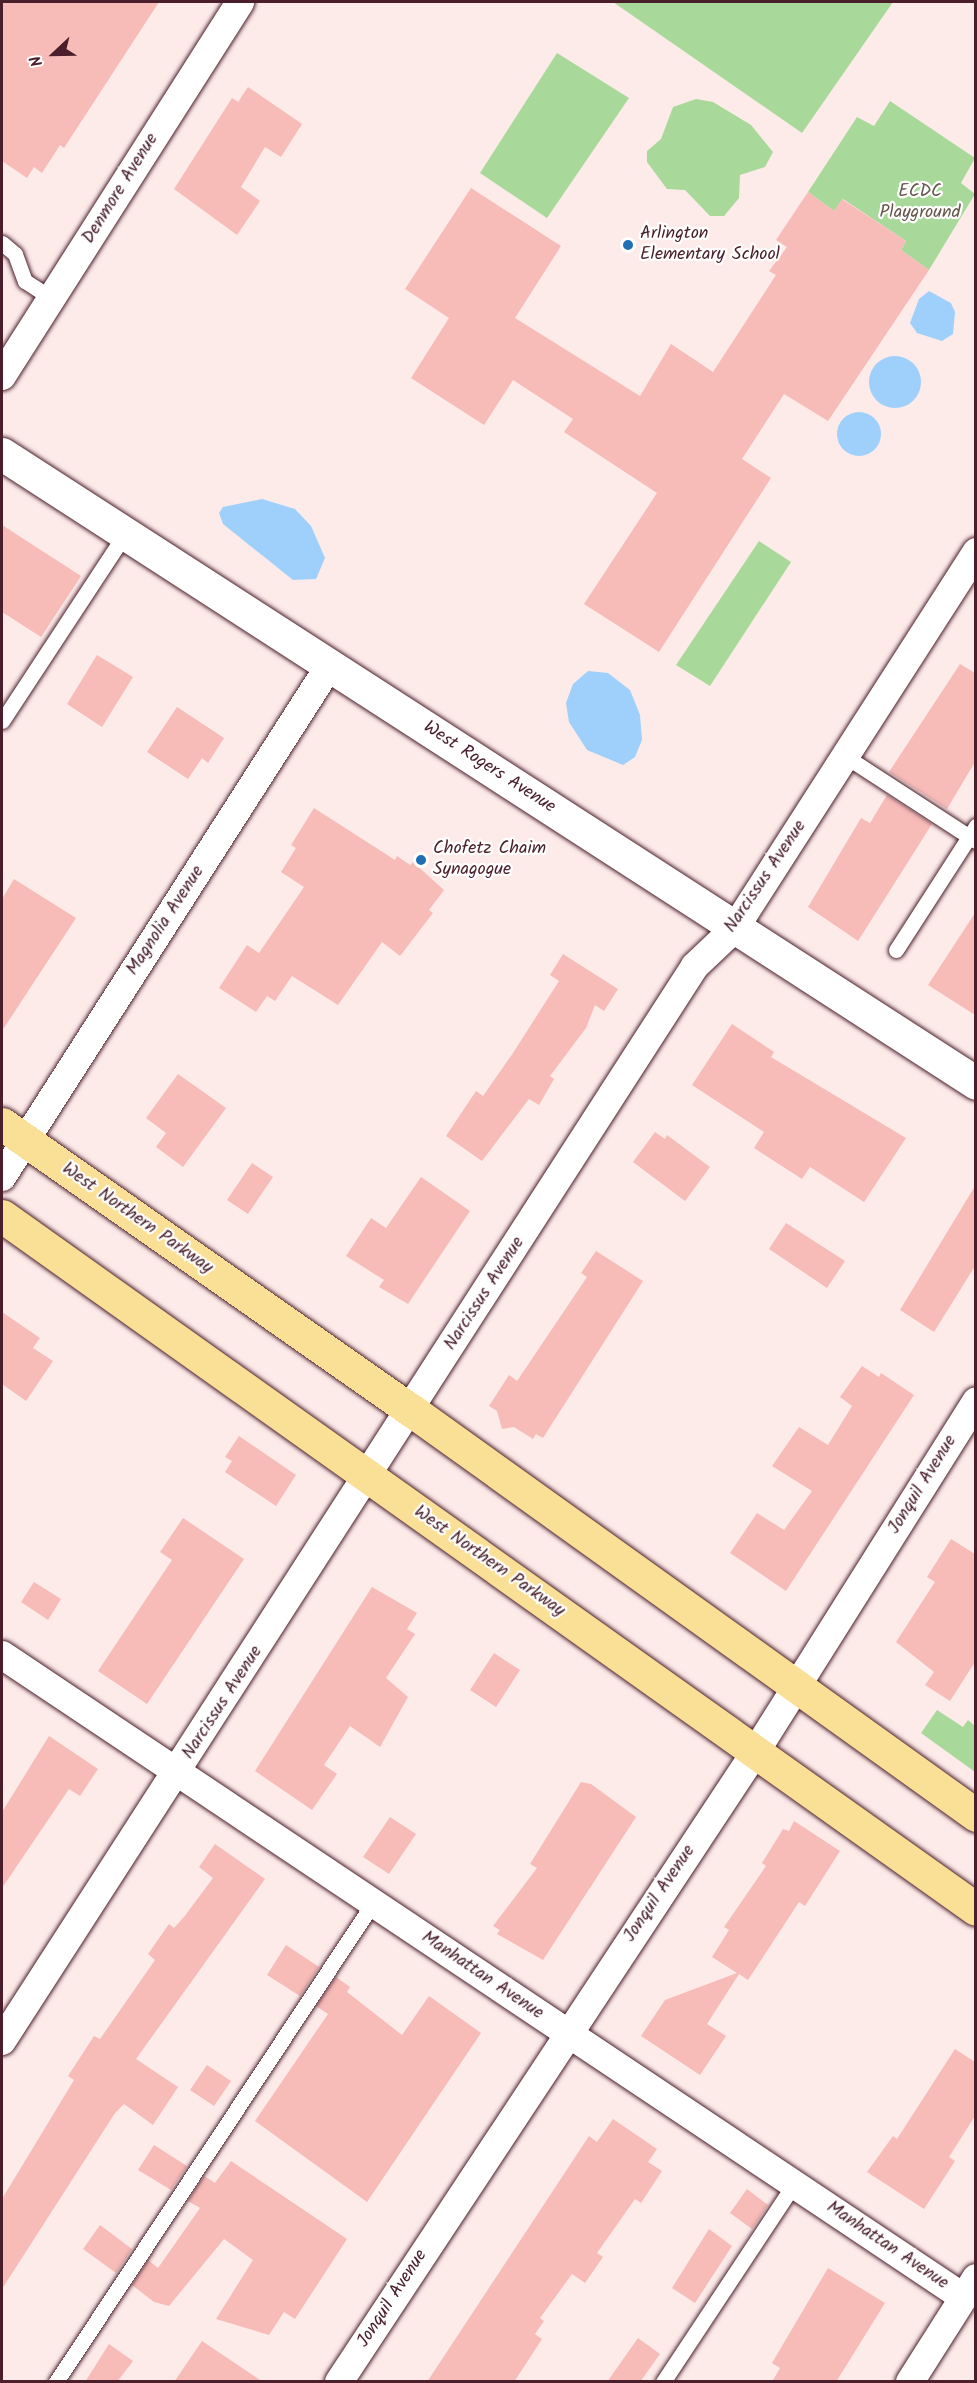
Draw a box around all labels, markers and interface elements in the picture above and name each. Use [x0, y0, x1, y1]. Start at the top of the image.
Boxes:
north arrow [24, 24, 84, 84]
text: N [23, 52, 50, 70]
street label: Denmore Avenue [78, 130, 164, 248]
park label: ECDC Playground [880, 182, 960, 224]
place label: Arlington Elementary School [640, 224, 780, 266]
marker: Arlington Elementary School [621, 238, 635, 252]
street label: West Rogers Avenue [419, 717, 559, 819]
street label: Narcissus Avenue [720, 817, 812, 937]
place label: Chofetz Chaim Synagogue [433, 839, 546, 882]
marker: Chofetz Chaim Synagogue [414, 853, 428, 867]
street label: Magnolia Avenue [123, 862, 209, 980]
street label: West Northern Parkway [57, 1159, 217, 1279]
street label: Narcissus Avenue [440, 1233, 530, 1355]
street label: Jonquil Avenue [884, 1432, 962, 1538]
street label: West Northern Parkway [409, 1502, 569, 1622]
street label: Narcissus Avenue [178, 1642, 268, 1764]
street label: Jonquil Avenue [620, 1841, 700, 1947]
street label: Manhattan Avenue [417, 1927, 547, 2025]
street label: Manhattan Avenue [822, 2197, 952, 2295]
street label: Jonquil Avenue [353, 2246, 433, 2352]

